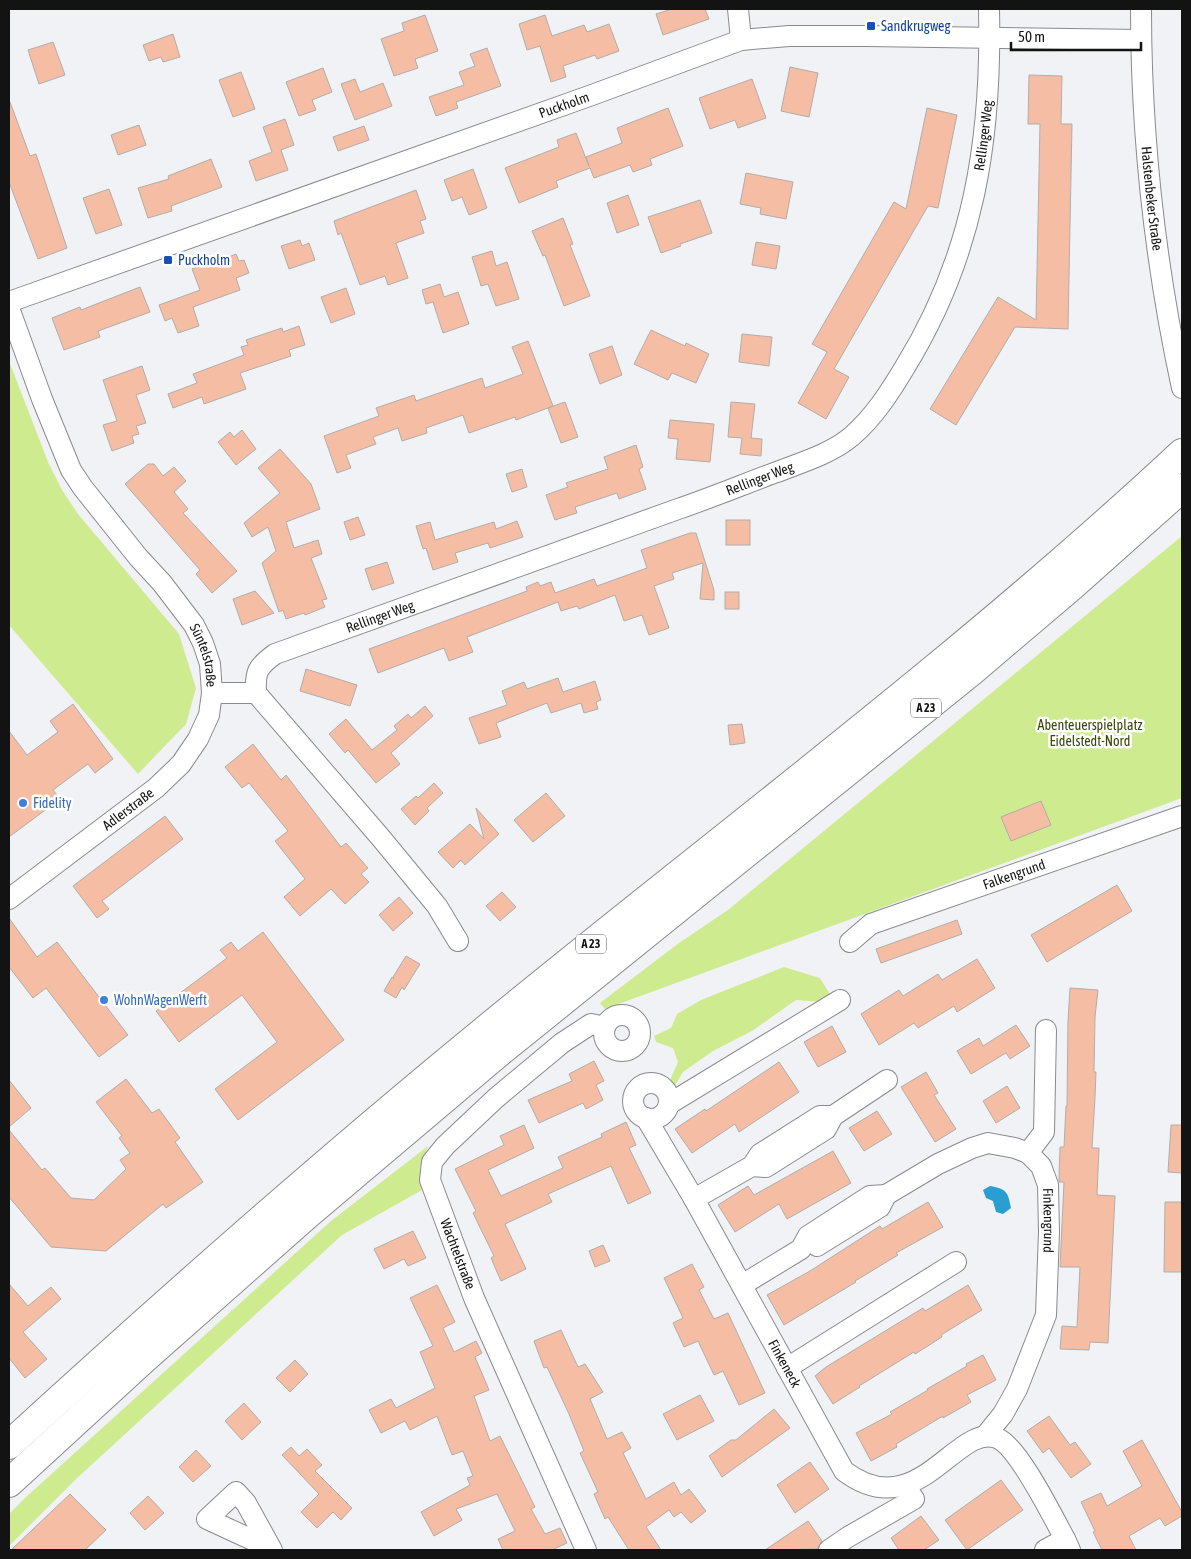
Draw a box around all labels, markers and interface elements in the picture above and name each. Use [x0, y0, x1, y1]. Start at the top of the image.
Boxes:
place label: Sandkrugweg [881, 18, 950, 34]
marker: Sandkrugweg [865, 20, 877, 32]
scale bar [1011, 20, 1141, 52]
text: 50 m [1018, 28, 1045, 45]
street label: Puckholm [537, 89, 591, 121]
street label: Rellinger Weg [971, 99, 995, 172]
street label: Halstenbeker Straße [1138, 146, 1166, 252]
place label: Puckholm [178, 252, 230, 268]
marker: Puckholm [162, 254, 174, 266]
street label: Rellinger Weg [724, 458, 796, 499]
street label: Rellinger Weg [344, 597, 416, 636]
street label: Süntelstraße [187, 621, 220, 688]
road number: A 23 [911, 698, 941, 718]
park label: Abenteuerspielplatz Eidelstedt-Nord [1038, 717, 1142, 749]
street label: Adlerstraße [99, 785, 157, 833]
place label: Fidelity [33, 795, 72, 811]
marker: Fidelity [17, 797, 29, 809]
street label: Falkengrund [981, 856, 1047, 893]
road number: A 23 [576, 934, 606, 954]
place label: WohnWagenWerft [114, 992, 207, 1008]
marker: WohnWagenWerft [98, 994, 110, 1006]
street label: Finkengrund [1040, 1188, 1057, 1253]
street label: Wachtelstraße [437, 1216, 479, 1292]
street label: Finkeneck [765, 1337, 804, 1390]

